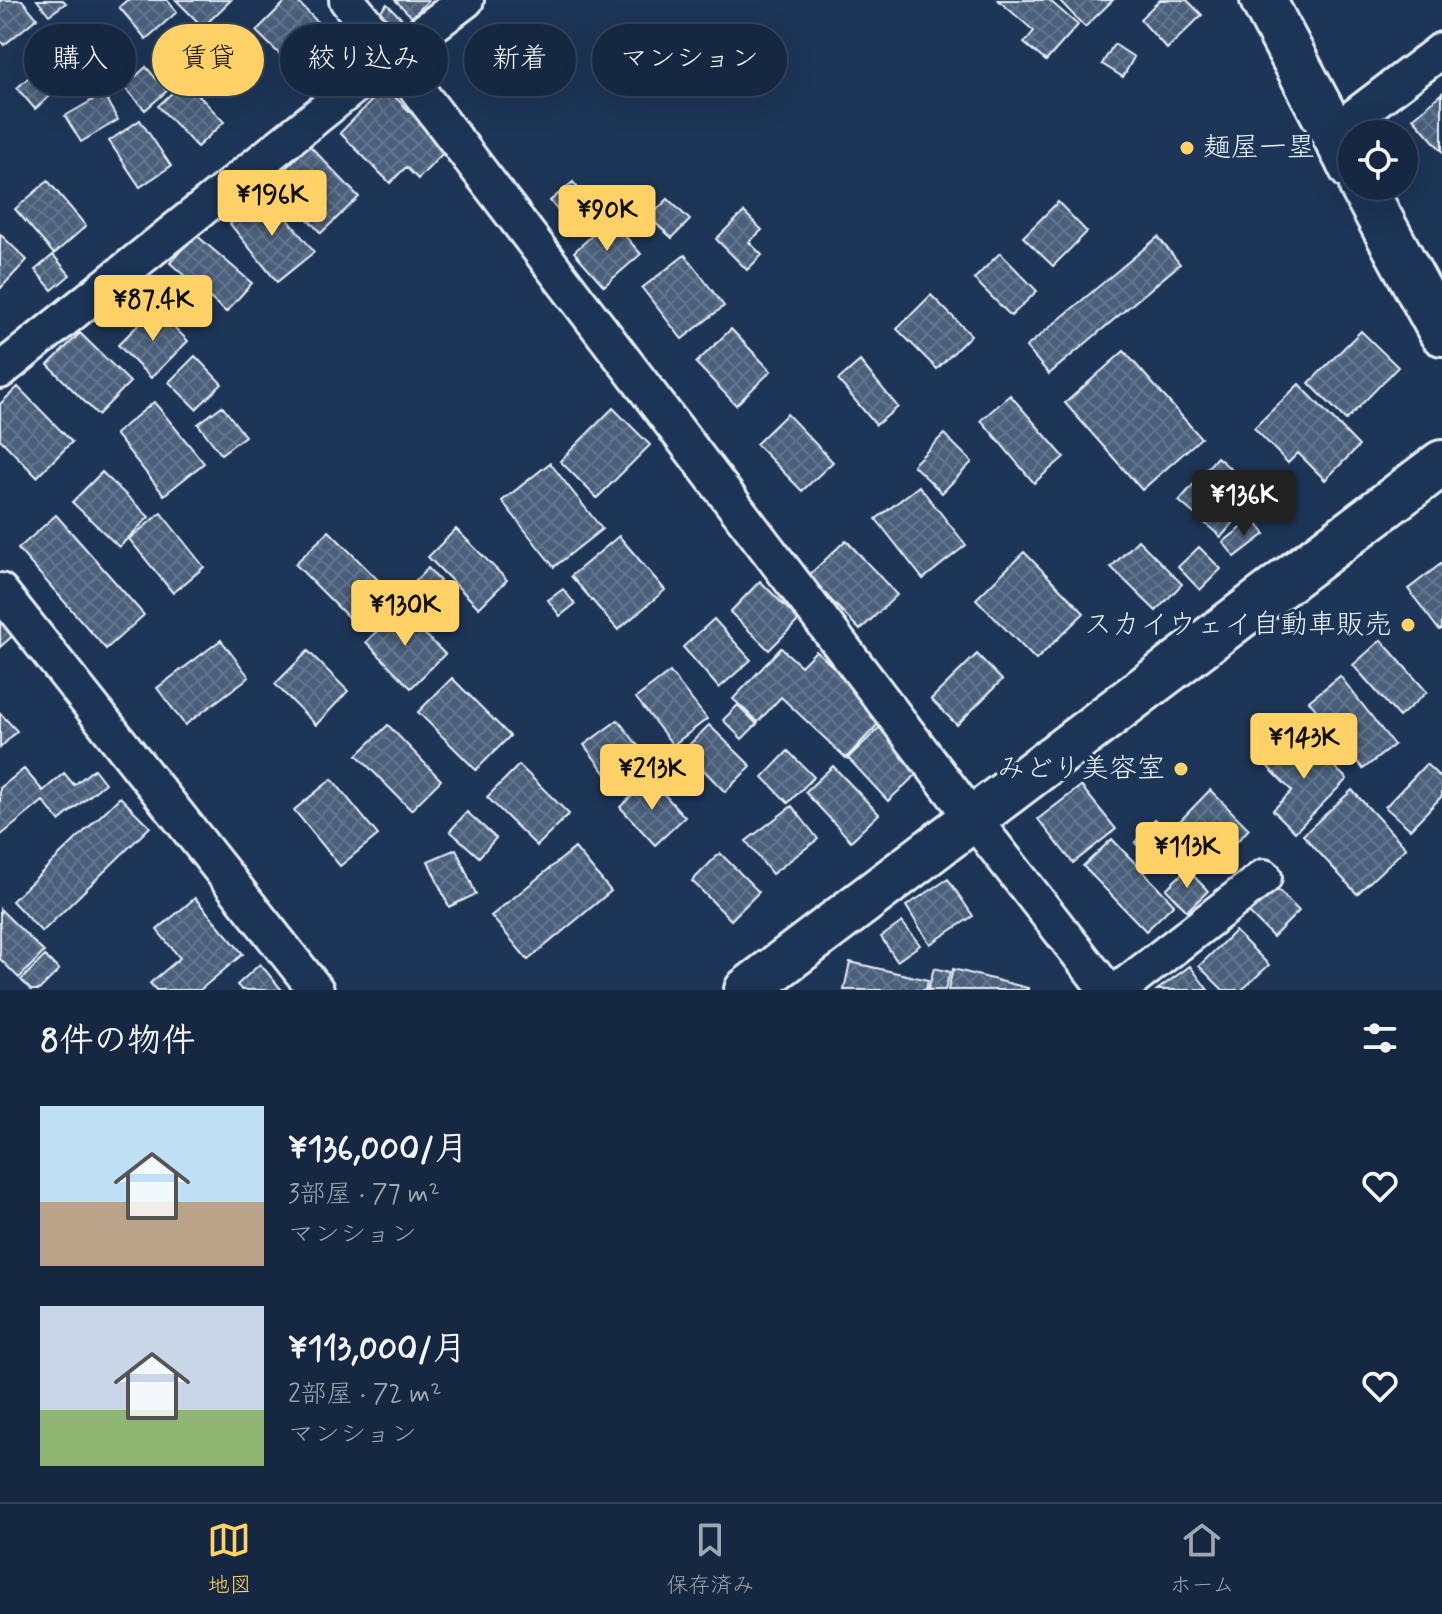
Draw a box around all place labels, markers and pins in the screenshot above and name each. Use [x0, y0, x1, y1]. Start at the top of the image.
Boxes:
place label: 麺屋一塁 [1203, 130, 1315, 167]
marker: 麺屋一塁 [1178, 139, 1196, 157]
pin: ¥196K [216, 170, 328, 238]
pin: ¥90K [560, 185, 654, 253]
pin: ¥87.4K [88, 275, 218, 343]
pin: ¥136K [1188, 470, 1300, 538]
pin: ¥130K [349, 580, 461, 648]
place label: スカイウェイ自動車販売 [1084, 607, 1392, 644]
marker: スカイウェイ自動車販売 [1399, 616, 1417, 634]
pin: ¥143K [1248, 713, 1360, 781]
pin: ¥213K [596, 744, 708, 812]
place label: みどり美容室 [997, 751, 1165, 788]
marker: みどり美容室 [1172, 760, 1190, 778]
pin: ¥113K [1131, 822, 1243, 890]

